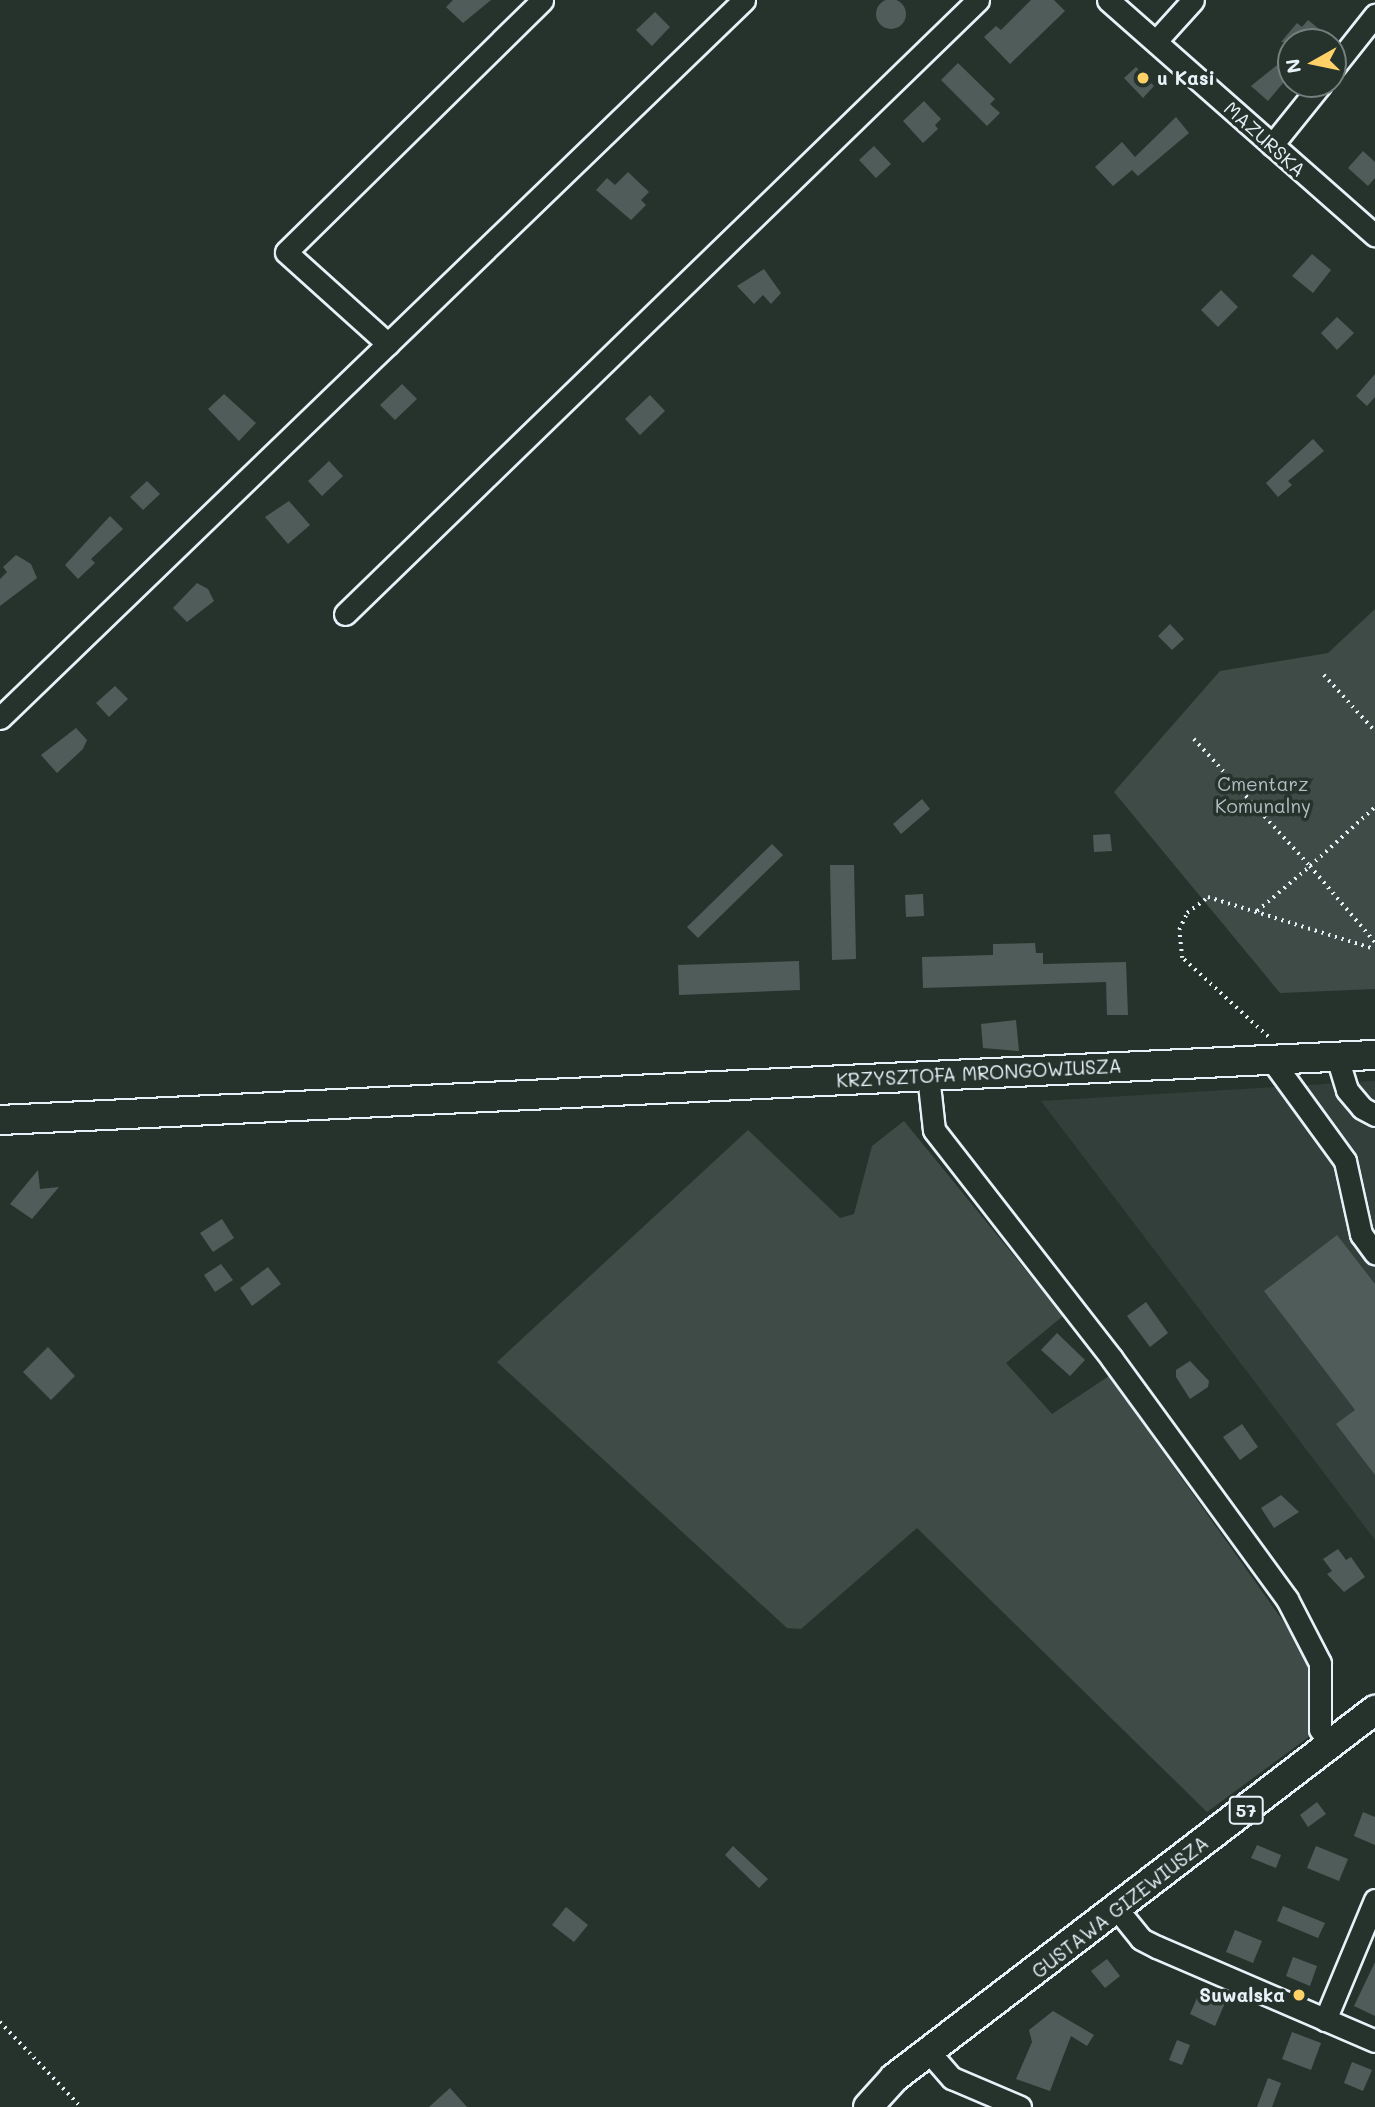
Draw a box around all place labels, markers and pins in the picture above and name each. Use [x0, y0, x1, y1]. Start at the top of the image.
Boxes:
place label: u Kasi [1157, 67, 1215, 89]
marker: u Kasi [1135, 70, 1151, 86]
place label: Suwalska [1199, 1984, 1285, 2006]
marker: Suwalska [1291, 1987, 1307, 2003]

